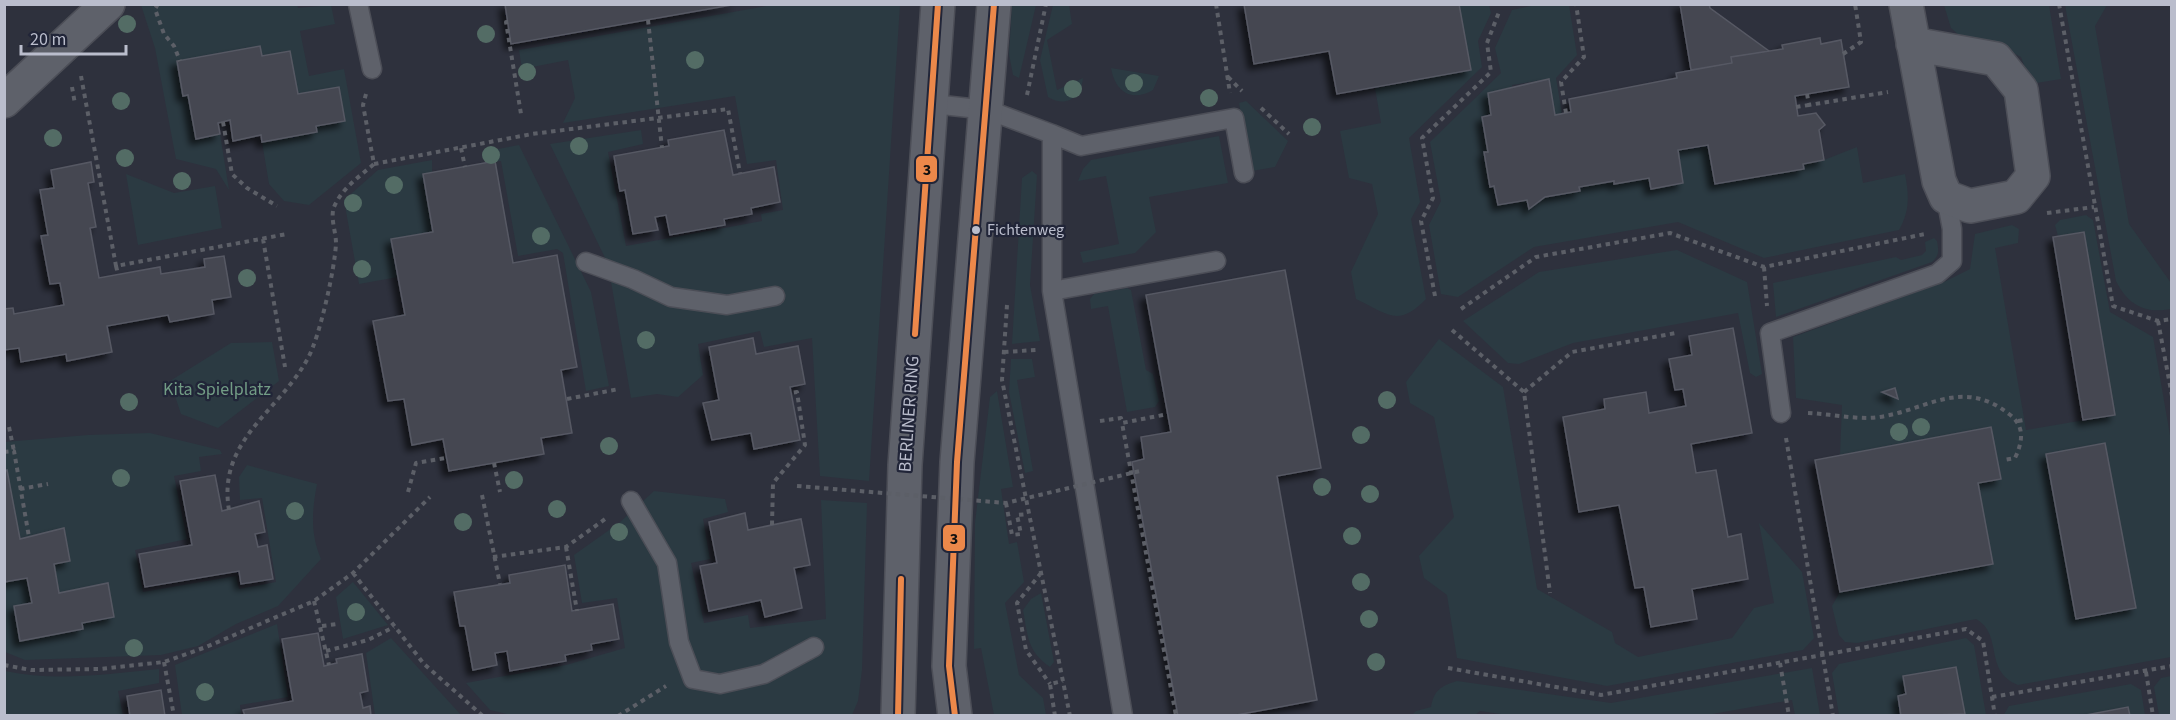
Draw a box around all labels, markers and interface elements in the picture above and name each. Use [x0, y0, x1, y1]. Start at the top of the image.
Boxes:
scale bar [21, 18, 126, 56]
text: 20 m [30, 27, 66, 52]
line badge: 3 [915, 155, 938, 183]
text: 3 [923, 159, 931, 181]
place label: Fichtenweg [987, 219, 1064, 241]
marker: Fichtenweg [970, 224, 982, 236]
street label: BERLINER RING [892, 355, 926, 473]
park label: Kita Spielplatz [163, 377, 271, 402]
line badge: 3 [942, 524, 966, 552]
text: 3 [950, 528, 958, 550]

